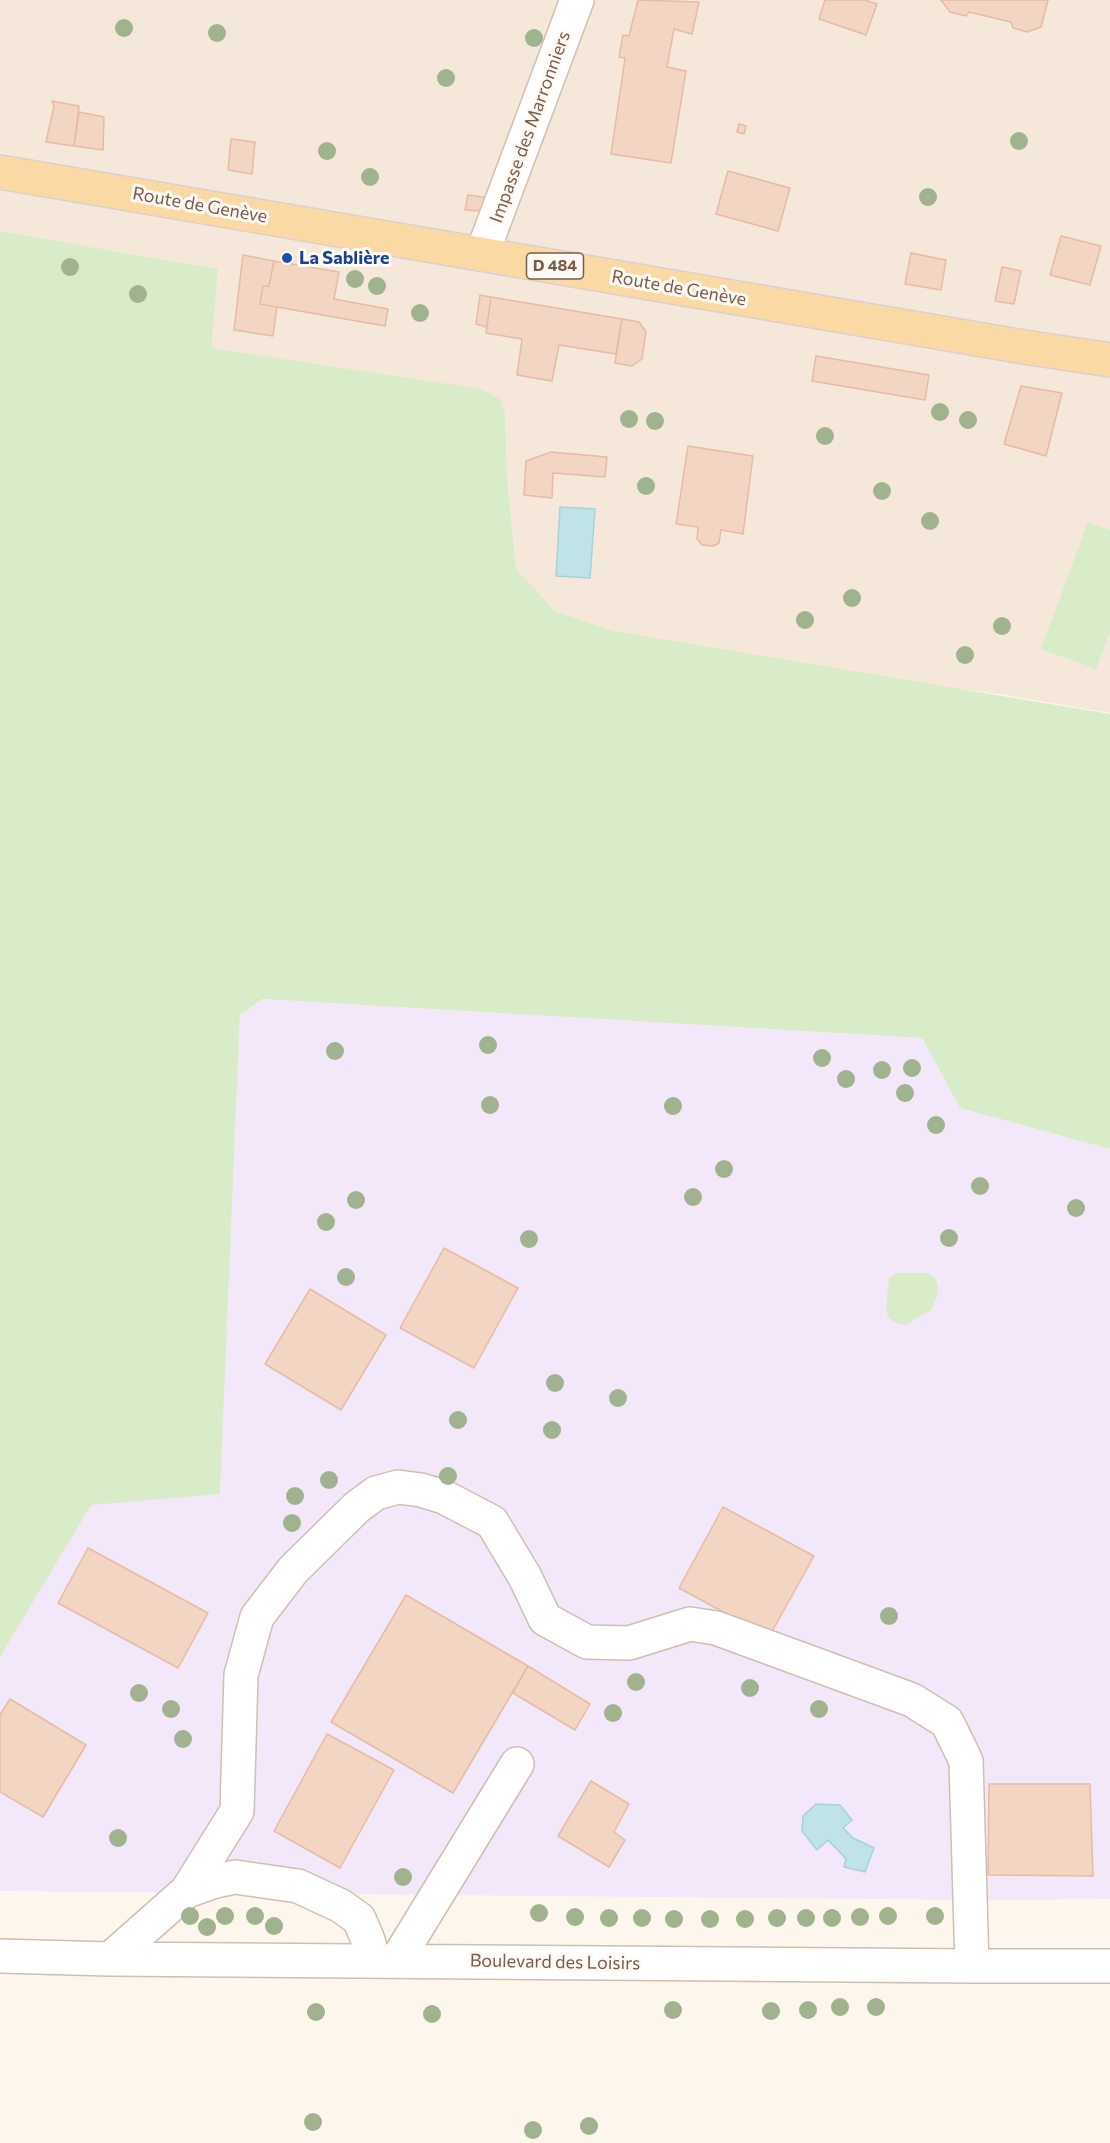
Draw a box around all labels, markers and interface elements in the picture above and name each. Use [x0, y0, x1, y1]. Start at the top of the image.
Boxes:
street label: Impasse des Marronniers [485, 28, 575, 226]
street label: Route de Genève [131, 183, 269, 227]
place label: La Sablière [299, 247, 389, 269]
marker: La Sablière [280, 251, 294, 265]
road number: D 484 [526, 253, 584, 279]
street label: Route de Genève [610, 266, 748, 310]
street label: Boulevard des Loisirs [470, 1950, 640, 1974]

